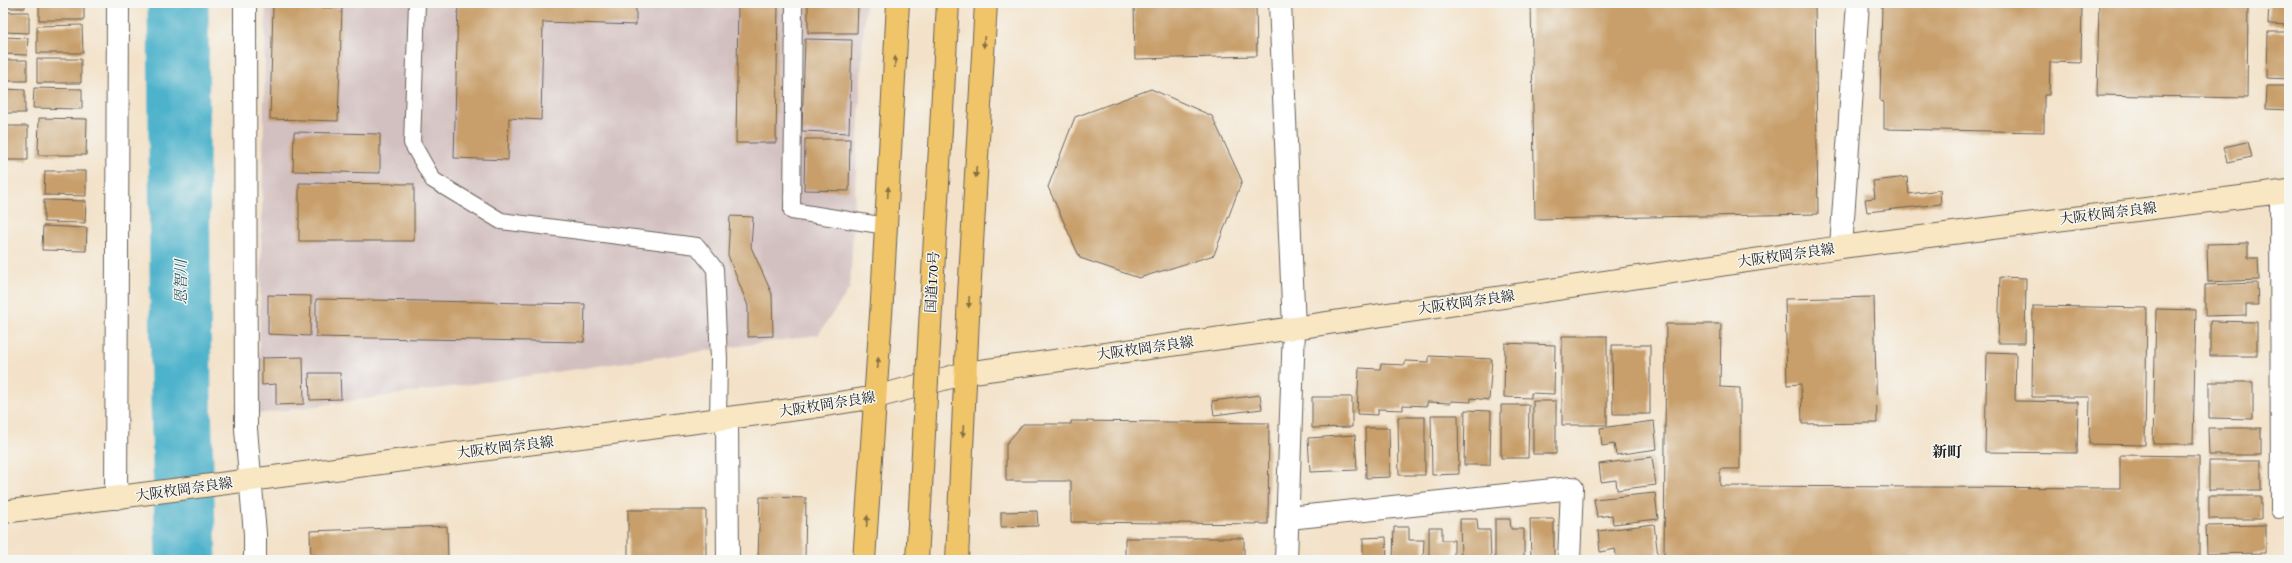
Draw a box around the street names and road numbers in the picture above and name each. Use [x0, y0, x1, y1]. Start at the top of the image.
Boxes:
street label: 大阪枚岡奈良線 [2058, 197, 2158, 229]
street label: 大阪枚岡奈良線 [1736, 238, 1836, 272]
street label: 国道170号 [920, 250, 944, 314]
street label: 大阪枚岡奈良線 [1416, 285, 1516, 319]
street label: 大阪枚岡奈良線 [1095, 331, 1195, 365]
street label: 大阪枚岡奈良線 [777, 386, 877, 422]
street label: 大阪枚岡奈良線 [455, 431, 555, 463]
street label: 大阪枚岡奈良線 [134, 472, 234, 506]

